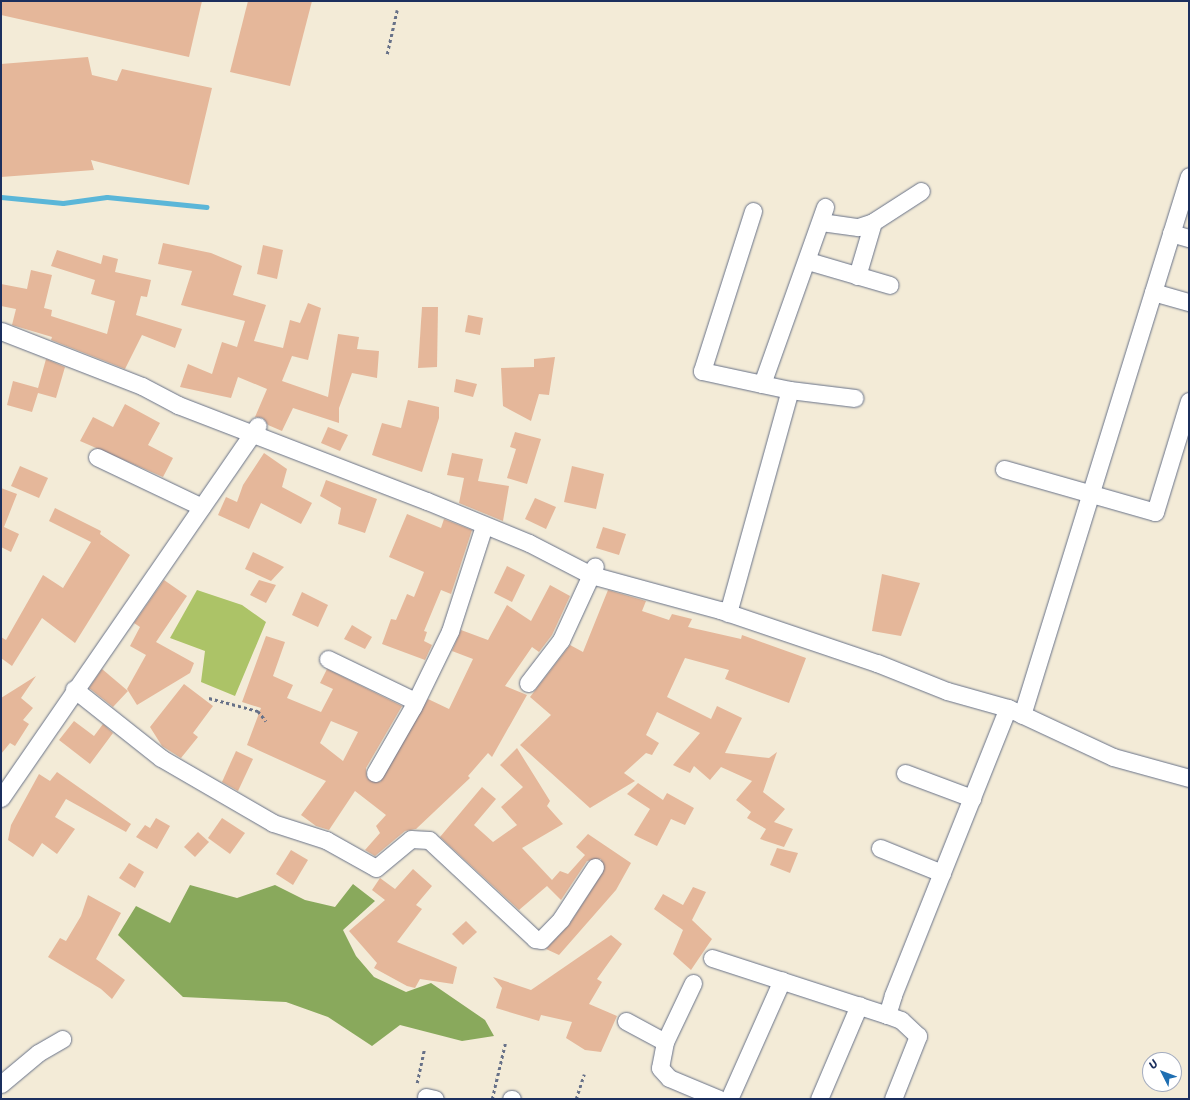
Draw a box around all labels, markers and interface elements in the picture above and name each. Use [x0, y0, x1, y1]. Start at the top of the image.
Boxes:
north arrow [1142, 1052, 1182, 1092]
text: U [1144, 1055, 1163, 1073]

